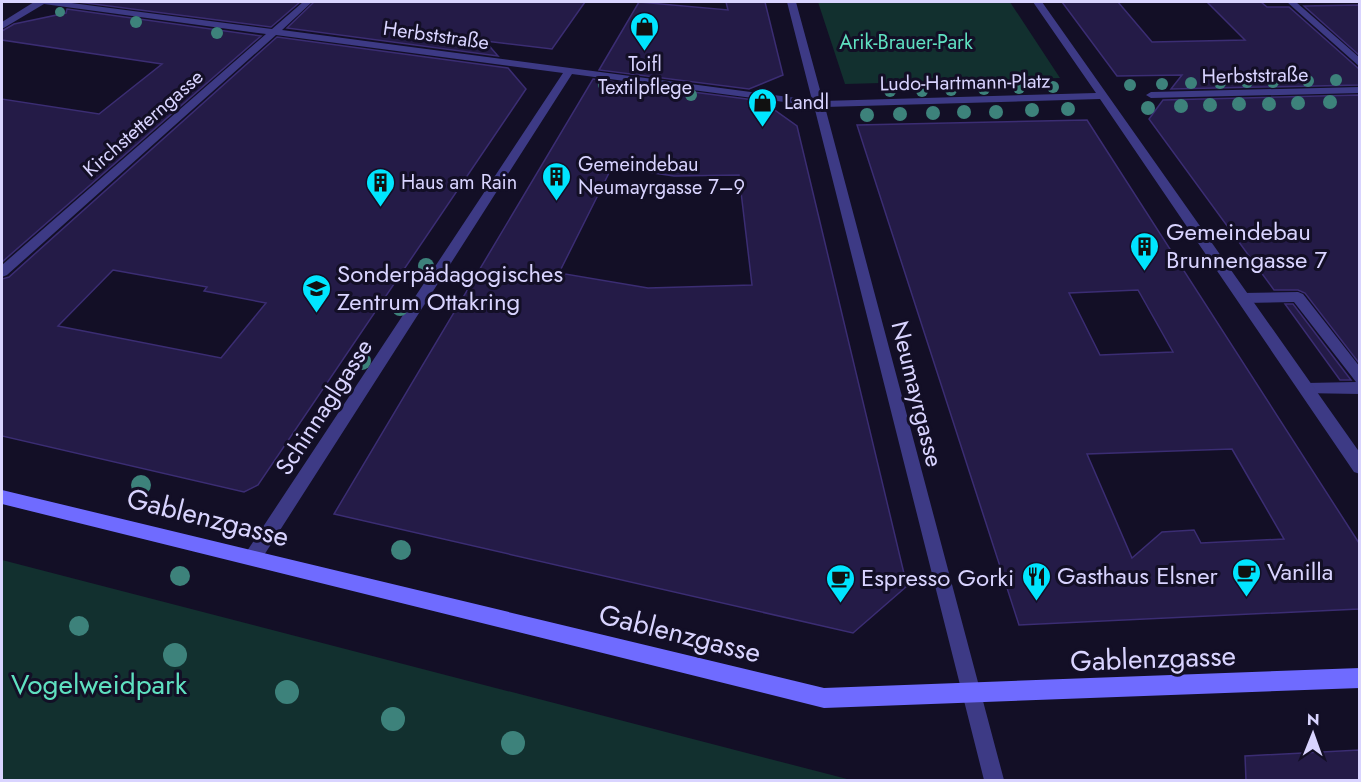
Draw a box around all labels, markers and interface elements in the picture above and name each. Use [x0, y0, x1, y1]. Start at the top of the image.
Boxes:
shop icon: Toifl Textilpflege [629, 10, 661, 52]
street label: Herbststraße [381, 14, 491, 57]
park label: Arik-Brauer-Park [839, 28, 973, 57]
place label: Toifl Textilpflege [598, 50, 692, 102]
street label: Herbststraße [1201, 60, 1309, 91]
street label: Kirchstetterngasse [77, 63, 210, 184]
street label: Ludo-Hartmann-Platz [879, 67, 1051, 98]
shop icon: Landl [747, 86, 779, 128]
place label: Landl [784, 88, 829, 117]
place label: Gemeindebau Neumayrgasse 7–9 [578, 150, 745, 202]
building icon: Gemeindebau Neumayrgasse 7–9 [541, 160, 573, 202]
building icon: Haus am Rain [364, 166, 396, 208]
place label: Haus am Rain [401, 168, 517, 197]
place label: Gemeindebau Brunnengasse 7 [1166, 214, 1328, 277]
building icon: Gemeindebau Brunnengasse 7 [1129, 230, 1161, 272]
place label: Sonderpädagogisches Zentrum Ottakring [337, 256, 563, 319]
school or university icon: Sonderpädagogisches Zentrum Ottakring [300, 272, 332, 314]
street label: Neumayrgasse [882, 317, 952, 470]
street label: Schinnaglgasse [266, 332, 381, 482]
street label: Gablenzgasse [123, 478, 293, 557]
place label: Vanilla [1267, 554, 1333, 589]
cafe icon: Vanilla [1230, 556, 1262, 598]
place label: Gasthaus Elsner [1057, 558, 1219, 593]
place label: Espresso Gorki [861, 560, 1014, 595]
restaurant icon: Gasthaus Elsner [1020, 560, 1052, 602]
cafe icon: Espresso Gorki [824, 562, 856, 604]
street label: Gablenzgasse [595, 594, 765, 673]
street label: Gablenzgasse [1070, 635, 1236, 682]
park label: Vogelweidpark [11, 664, 188, 705]
north arrow [1283, 704, 1343, 764]
text: N [1307, 708, 1320, 731]

